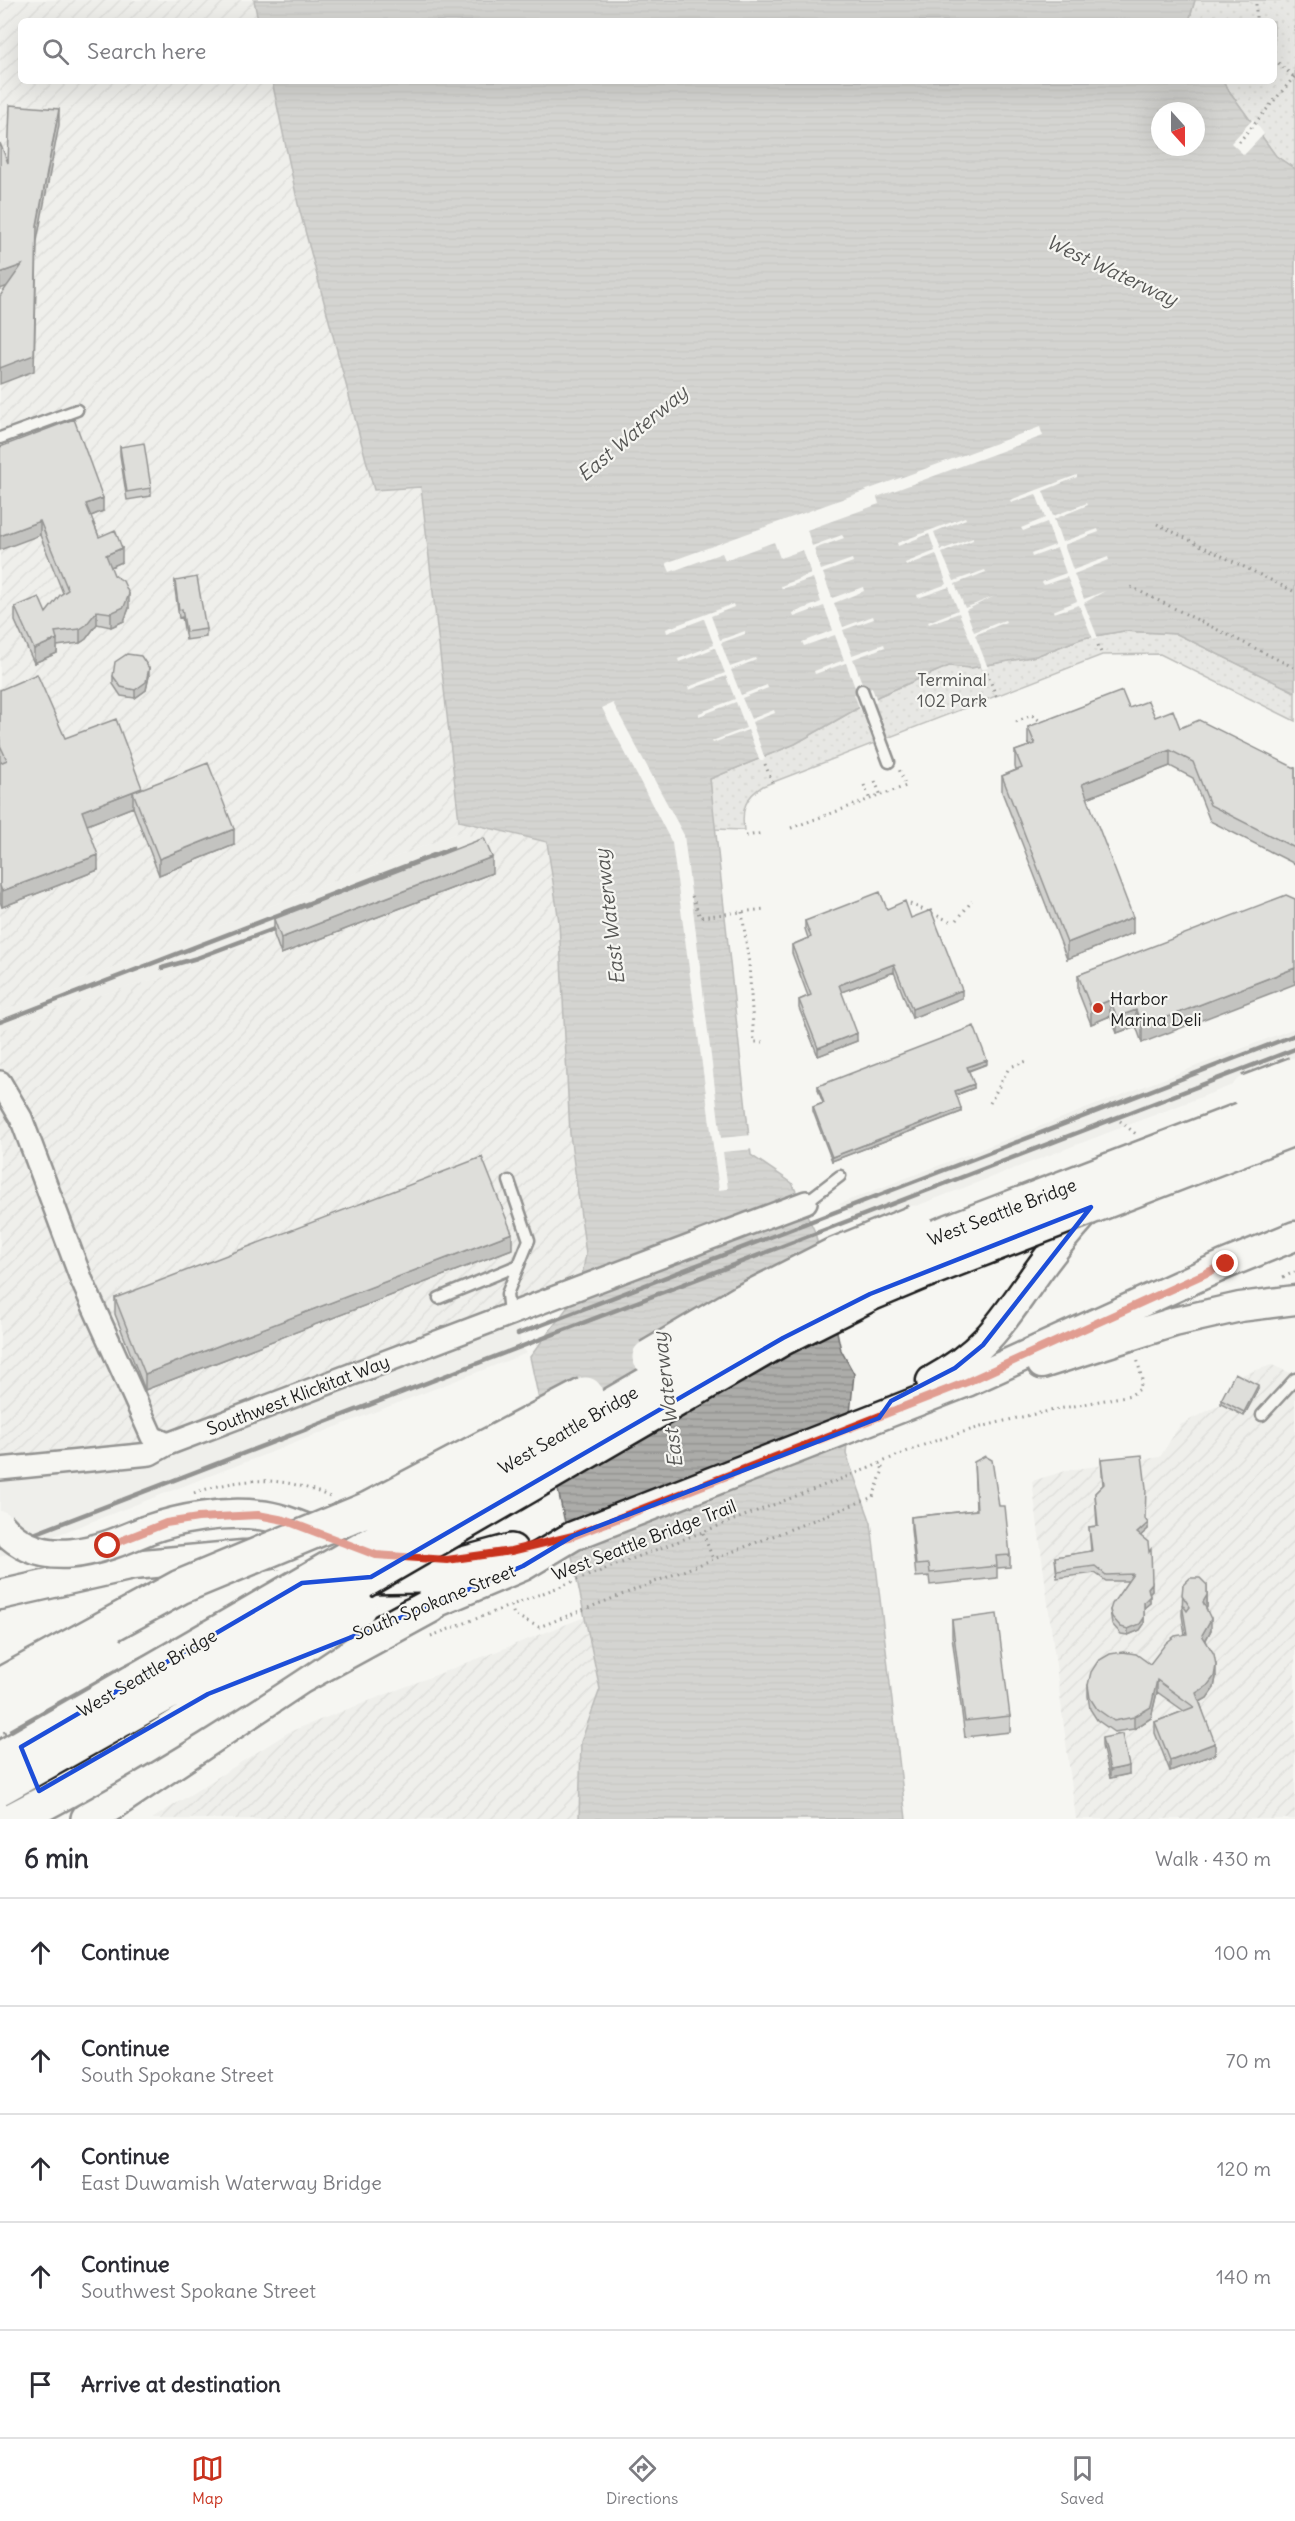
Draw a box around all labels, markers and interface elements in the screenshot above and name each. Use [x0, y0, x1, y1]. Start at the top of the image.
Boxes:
search box [18, 18, 1277, 84]
icon: search [39, 35, 72, 68]
text: Search here [87, 37, 206, 65]
north arrow [1151, 102, 1205, 156]
water label: West Waterway [1043, 229, 1183, 312]
water label: East Waterway [572, 379, 693, 486]
park label: Terminal 102 Park [917, 668, 987, 712]
water label: East Waterway [588, 846, 630, 986]
place label: Harbor Marina Deli [1110, 987, 1202, 1031]
marker: Harbor Marina Deli [1091, 1001, 1105, 1015]
street label: West Seattle Bridge [924, 1173, 1080, 1251]
route end [1212, 1250, 1238, 1276]
water label: East Waterway [646, 1329, 688, 1469]
street label: Southwest Klickitat Way [203, 1350, 393, 1440]
street label: West Seattle Bridge [494, 1381, 642, 1479]
street label: West Seattle Bridge Trail [549, 1494, 739, 1586]
route start [94, 1532, 120, 1558]
street label: South Spokane Street [349, 1559, 519, 1645]
street label: West Seattle Bridge [73, 1624, 221, 1722]
text: 6 min [24, 1842, 89, 1875]
text: Walk · 430 m [1155, 1846, 1271, 1871]
icon: ahead [24, 1936, 57, 1969]
text: Continue [81, 1938, 170, 1966]
text: 100 m [1214, 1940, 1271, 1965]
text: Continue [81, 2034, 170, 2062]
icon: ahead [24, 2044, 57, 2077]
text: 70 m [1226, 2048, 1271, 2073]
text: South Spokane Street [81, 2062, 274, 2087]
text: Continue [81, 2142, 170, 2170]
icon: ahead [24, 2152, 57, 2185]
text: 120 m [1217, 2156, 1271, 2181]
text: East Duwamish Waterway Bridge [81, 2170, 382, 2195]
text: Continue [81, 2250, 170, 2278]
icon: ahead [24, 2260, 57, 2293]
text: 140 m [1216, 2264, 1271, 2289]
text: Southwest Spokane Street [81, 2278, 316, 2303]
icon: arrive [24, 2368, 57, 2401]
text: Arrive at destination [81, 2370, 281, 2398]
tab: Map [191, 2452, 224, 2508]
tab: Directions [606, 2452, 678, 2508]
tab: Saved [1060, 2452, 1104, 2508]

